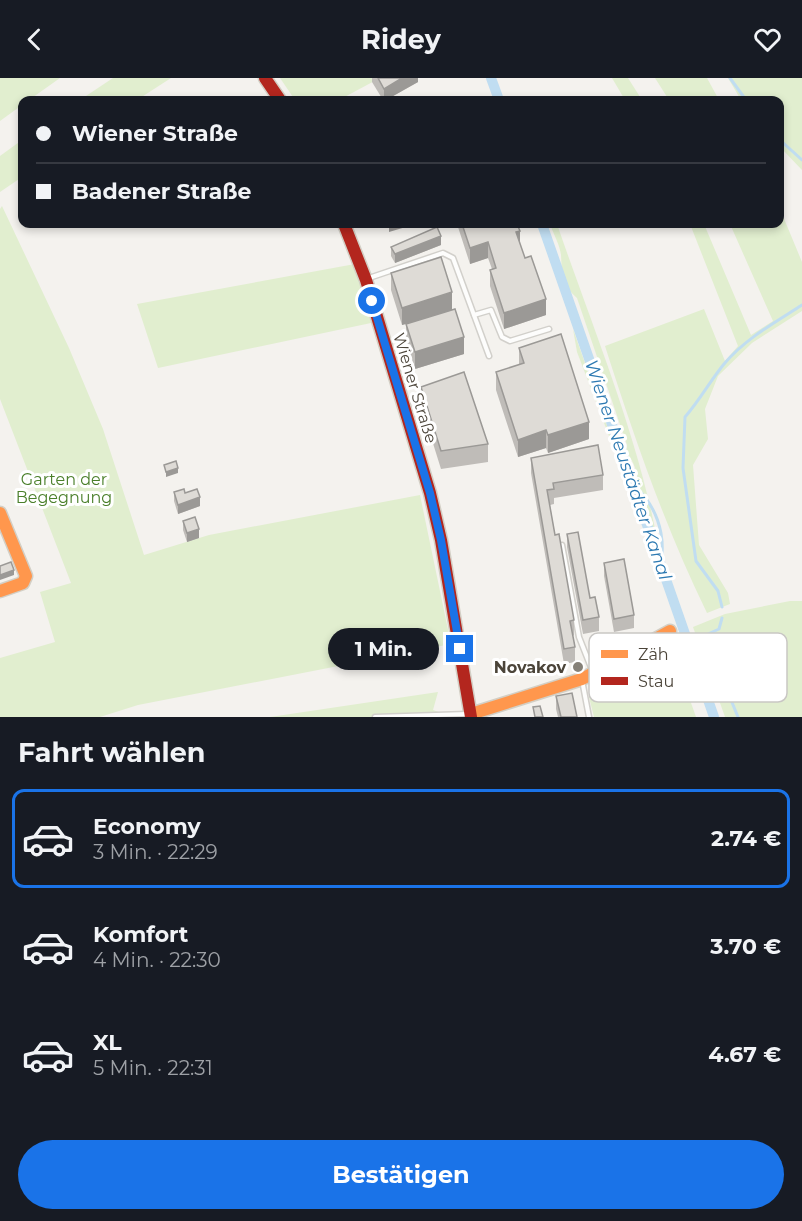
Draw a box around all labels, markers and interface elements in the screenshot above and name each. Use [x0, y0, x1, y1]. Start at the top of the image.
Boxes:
icon: back [18, 23, 51, 56]
text: Ridey [361, 23, 441, 56]
icon: heart [751, 23, 784, 56]
text: Wiener Straße [72, 120, 238, 147]
text: Badener Straße [72, 178, 251, 205]
route start [358, 287, 385, 314]
street label: Wiener Straße [389, 330, 441, 446]
water label: Wiener Neustädter Kanal [580, 357, 676, 583]
park label: Garten der Begegnung [16, 470, 112, 507]
callout: 1 Min. [328, 628, 439, 670]
legend [589, 633, 787, 702]
route end [446, 635, 473, 662]
text: 1 Min. [355, 637, 412, 661]
text: Zäh [638, 645, 669, 664]
place label: Novakov [494, 658, 566, 677]
marker: Novakov [571, 660, 585, 674]
text: Stau [638, 672, 674, 691]
text: Fahrt wählen [18, 736, 205, 769]
icon: car [21, 812, 75, 866]
text: Economy [93, 813, 201, 840]
text: 2.74 € [711, 825, 781, 852]
text: 3 Min. · 22:29 [93, 840, 218, 864]
icon: car [21, 920, 75, 974]
text: Komfort [93, 921, 188, 948]
text: 3.70 € [710, 933, 781, 960]
text: 4 Min. · 22:30 [93, 948, 221, 972]
icon: car [21, 1028, 75, 1082]
text: XL [93, 1029, 122, 1056]
text: 4.67 € [708, 1041, 781, 1068]
text: 5 Min. · 22:31 [93, 1056, 213, 1080]
button: Bestätigen [18, 1140, 784, 1209]

